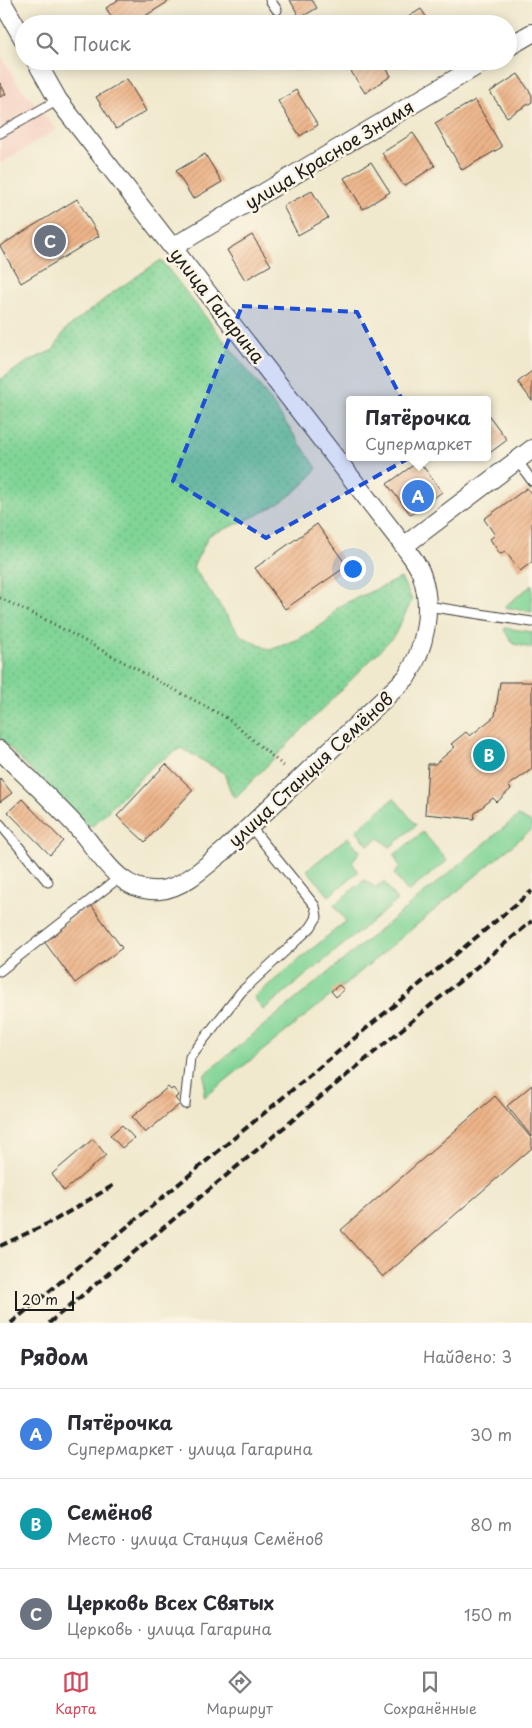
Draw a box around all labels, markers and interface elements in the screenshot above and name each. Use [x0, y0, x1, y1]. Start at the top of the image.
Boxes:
search box [15, 15, 517, 70]
icon: search [33, 29, 61, 57]
text: Поиск [73, 29, 131, 57]
street label: улица Красное Знамя [239, 93, 419, 215]
pin: C [34, 222, 66, 260]
street label: улица Гагарина [164, 241, 272, 369]
popup [346, 396, 491, 461]
text: Пятёрочка [365, 403, 471, 431]
text: Супермаркет [365, 431, 472, 455]
pin: A [402, 477, 434, 515]
your location [340, 556, 366, 582]
street label: улица Станция Семёнов [221, 685, 399, 853]
pin: B [473, 736, 505, 774]
scale bar [15, 1288, 74, 1311]
text: 20 m [22, 1289, 58, 1310]
text: Рядом [20, 1340, 88, 1372]
text: Найдено: 3 [423, 1344, 512, 1368]
text: Пятёрочка [67, 1408, 173, 1436]
text: A [30, 1422, 42, 1446]
text: 30 m [470, 1422, 512, 1446]
text: Супермаркет · улица Гагарина [67, 1436, 313, 1460]
text: Семёнов [67, 1498, 153, 1526]
text: B [31, 1512, 41, 1536]
text: 80 m [470, 1512, 512, 1536]
text: Место · улица Станция Семёнов [67, 1526, 323, 1550]
text: Церковь Всех Святых [67, 1588, 274, 1616]
text: C [30, 1602, 42, 1626]
text: 150 m [464, 1602, 512, 1626]
text: Церковь · улица Гагарина [67, 1616, 272, 1640]
tab: Карта [55, 1668, 96, 1719]
tab: Маршрут [207, 1668, 273, 1719]
tab: Сохранённые [383, 1668, 477, 1719]

